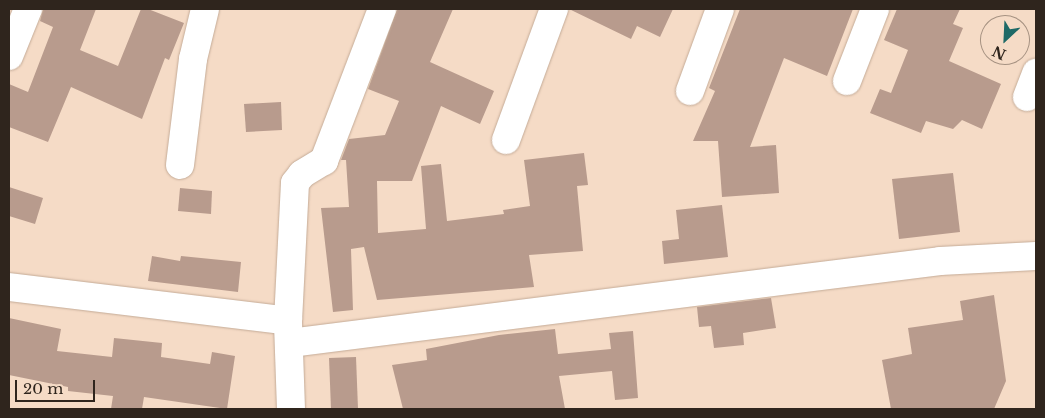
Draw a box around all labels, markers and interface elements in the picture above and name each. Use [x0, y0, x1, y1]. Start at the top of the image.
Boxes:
north arrow [980, 15, 1030, 65]
text: N [989, 42, 1009, 64]
scale bar [18, 370, 98, 402]
text: 20 m [23, 379, 63, 398]

